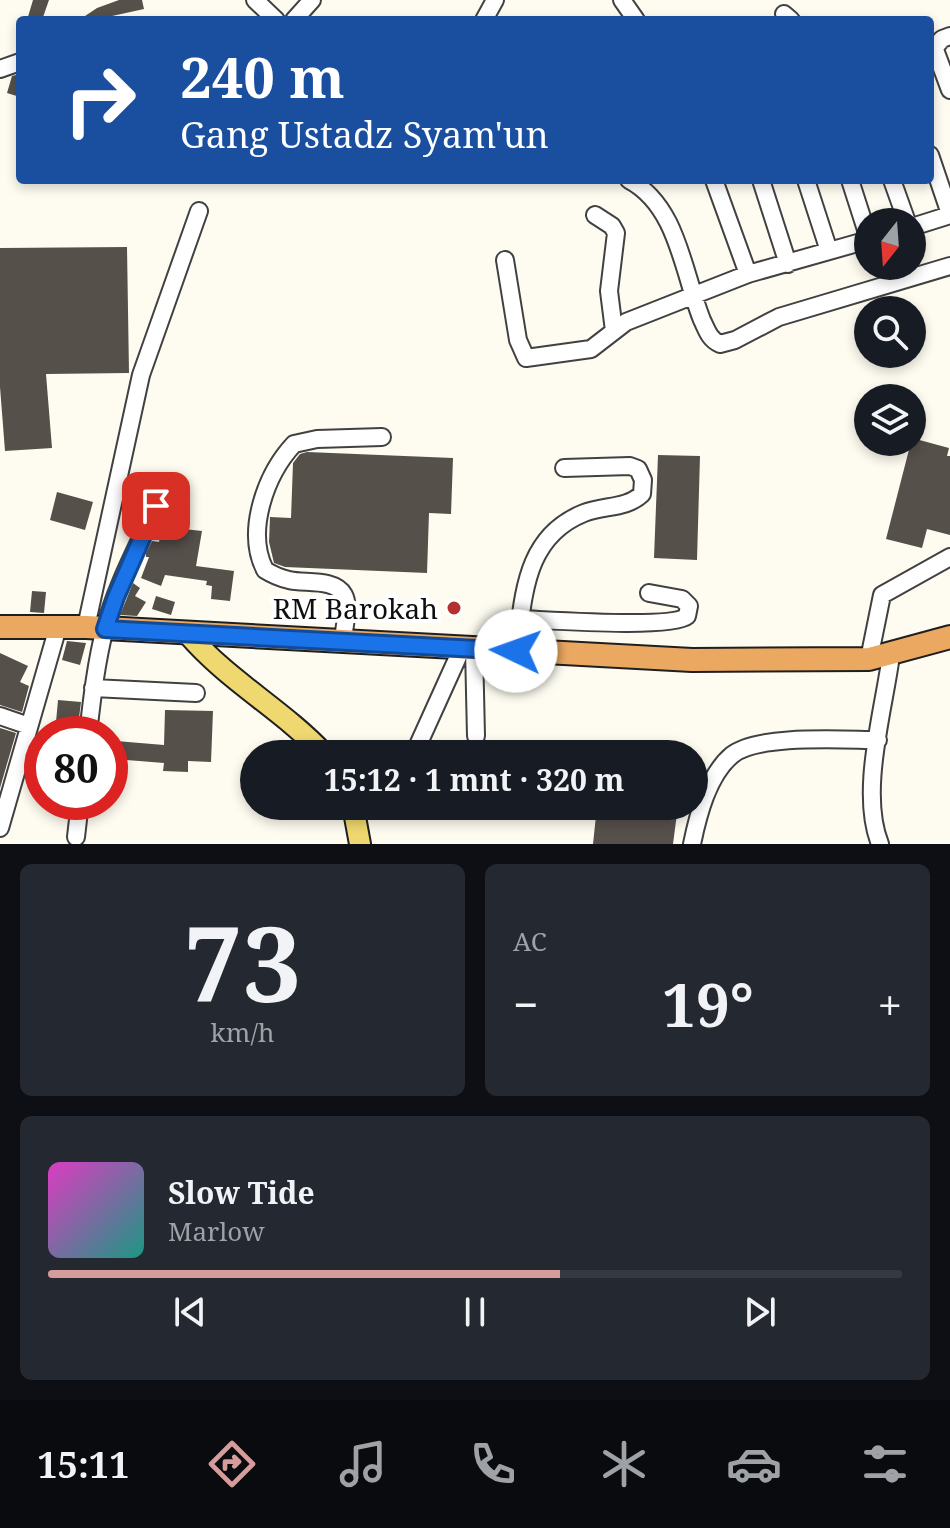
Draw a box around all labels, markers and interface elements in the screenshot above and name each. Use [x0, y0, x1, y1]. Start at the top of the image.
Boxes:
text: 240 m [180, 38, 345, 114]
icon: right [48, 48, 152, 152]
text: Gang Ustadz Syam'un [180, 110, 549, 159]
north arrow [854, 208, 926, 280]
map controls [854, 208, 926, 456]
button: search [854, 296, 926, 368]
button: layers [854, 384, 926, 456]
pin [122, 472, 190, 540]
icon: arrive [134, 484, 178, 528]
place label: RM Barokah [273, 589, 438, 627]
marker: RM Barokah [445, 599, 463, 617]
position arrow [474, 609, 558, 693]
speed limit sign: 80 [24, 716, 128, 820]
text: 15:12 · 1 mnt · 320 m [324, 759, 624, 800]
text: 73 [184, 891, 301, 1032]
text: AC [513, 923, 547, 959]
text: 19° [662, 963, 754, 1045]
text: − [513, 974, 538, 1034]
text: + [877, 974, 902, 1034]
text: km/h [211, 1014, 274, 1050]
text: Slow Tide [168, 1172, 315, 1213]
text: Marlow [168, 1213, 265, 1249]
icon: previous [168, 1290, 212, 1334]
icon: pause [453, 1290, 497, 1334]
icon: next [738, 1290, 782, 1334]
icon: directions [204, 1436, 260, 1492]
icon: music [335, 1436, 391, 1492]
icon: phone [465, 1436, 521, 1492]
icon: climate [596, 1436, 652, 1492]
icon: car [726, 1436, 782, 1492]
icon: filters [857, 1436, 913, 1492]
text: 15:11 [37, 1440, 130, 1489]

